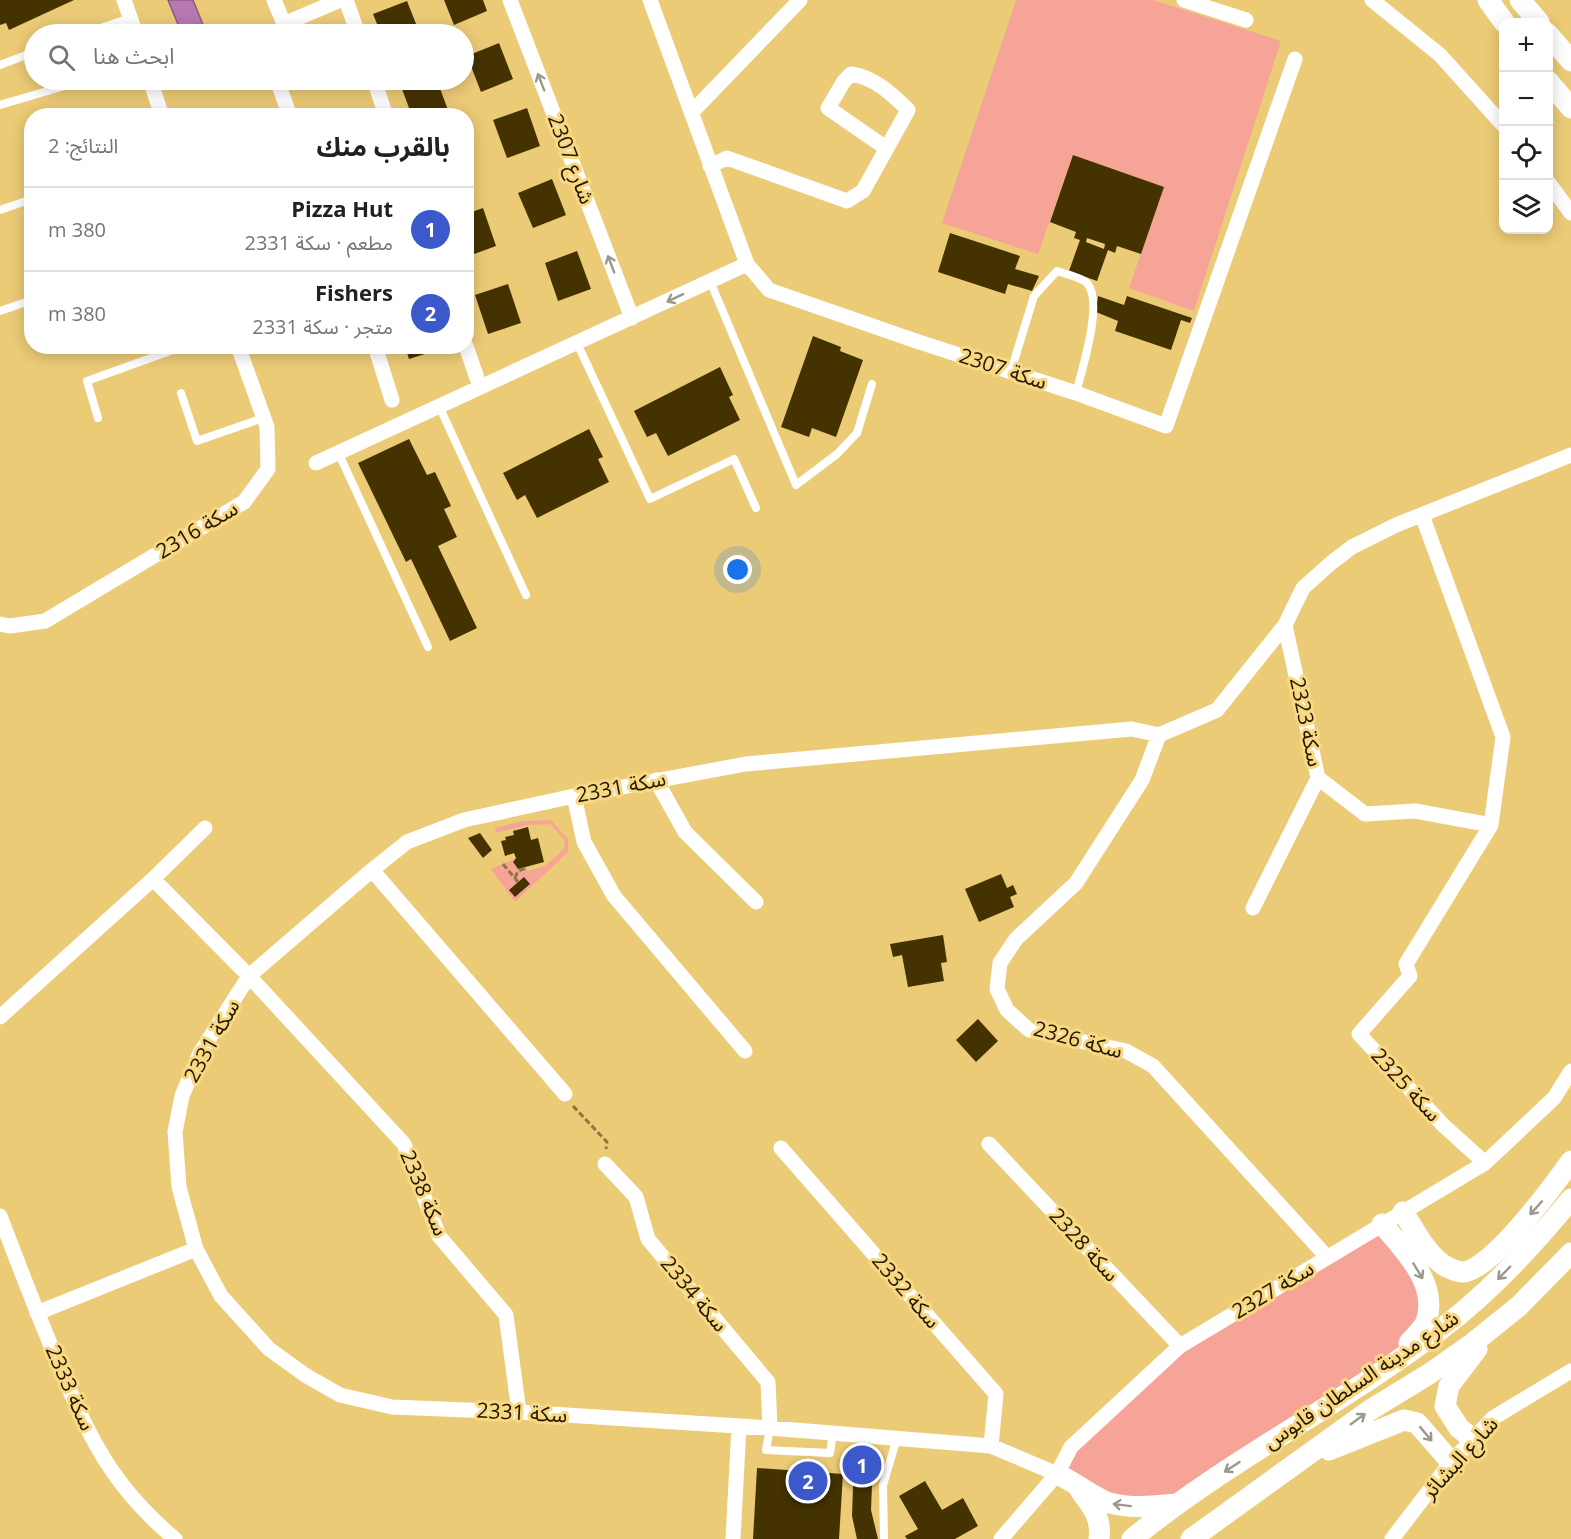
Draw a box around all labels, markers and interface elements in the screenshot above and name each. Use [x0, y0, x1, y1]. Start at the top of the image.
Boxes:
map controls [1499, 18, 1553, 234]
button: + [1499, 18, 1553, 72]
search box [24, 24, 474, 90]
text: ابحث هنا [93, 40, 175, 70]
icon: search [45, 41, 78, 74]
button: − [1499, 72, 1553, 126]
one-way arrow [535, 73, 546, 91]
street label: 2307 شارع [540, 110, 602, 208]
button: locate [1499, 126, 1553, 180]
text: بالقرب منك [316, 128, 450, 164]
text: النتائج: 2 [48, 132, 118, 159]
button: layers [1499, 180, 1553, 234]
text: Pizza Hut [291, 193, 393, 223]
text: 380 m [48, 216, 106, 243]
text: 1 [425, 216, 436, 243]
text: مطعم · سكة 2331 [244, 229, 393, 256]
one-way arrow [605, 255, 616, 274]
text: Fishers [315, 277, 393, 307]
one-way arrow [667, 292, 685, 304]
text: 380 m [48, 300, 106, 327]
text: 2 [425, 300, 436, 327]
text: متجر · سكة 2331 [252, 313, 393, 340]
street label: سكة 2307 [956, 341, 1051, 395]
street label: 2316 سكة [150, 494, 243, 565]
your location [723, 555, 752, 584]
street label: سكة 2323 [1284, 674, 1330, 769]
street label: سكة 2331 [574, 764, 668, 808]
street label: سكة 2331 [177, 994, 245, 1087]
street label: سكة 2326 [1031, 1014, 1126, 1064]
street label: سكة 2325 [1366, 1042, 1448, 1127]
street label: سكة 2338 [394, 1145, 456, 1240]
one-way arrow [1529, 1200, 1543, 1215]
street label: سكة 2328 [1044, 1202, 1126, 1287]
street label: سكة 2332 [866, 1247, 947, 1334]
street label: سكة 2334 [655, 1250, 735, 1337]
street label: سكة 2327 [1226, 1254, 1319, 1325]
one-way arrow [1412, 1262, 1424, 1279]
one-way arrow [1496, 1266, 1511, 1281]
street label: شارع مدينة السلطان قابوس [1257, 1303, 1465, 1457]
street label: سكة 2333 [40, 1340, 102, 1435]
street label: سكة 2331 [476, 1396, 568, 1428]
street label: شارع البشائر [1414, 1410, 1505, 1507]
one-way arrow [1349, 1413, 1365, 1425]
one-way arrow [1420, 1426, 1433, 1442]
pin: 1 [842, 1442, 882, 1488]
pin: 2 [788, 1458, 828, 1504]
one-way arrow [1225, 1461, 1241, 1473]
one-way arrow [1113, 1499, 1133, 1510]

